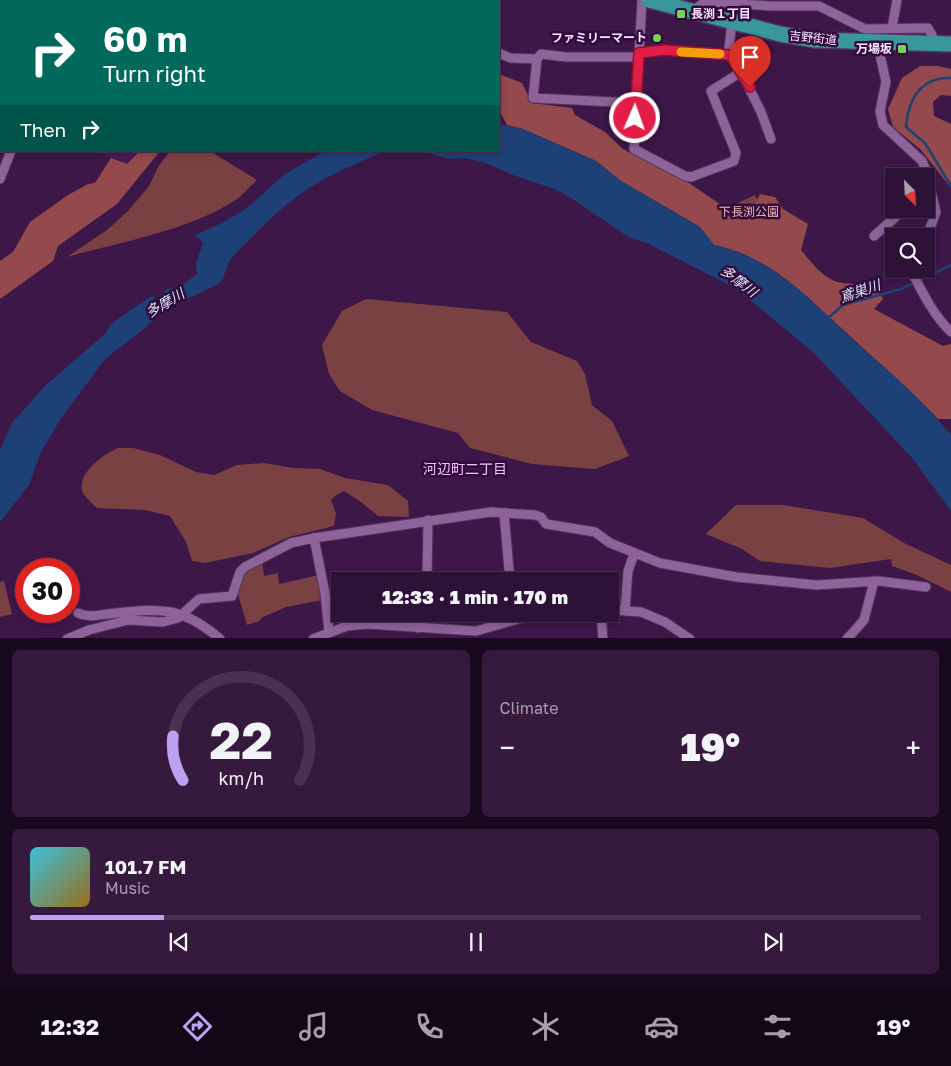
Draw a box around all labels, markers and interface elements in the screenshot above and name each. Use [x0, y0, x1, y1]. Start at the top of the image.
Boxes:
place label: 長渕１丁目 [691, 6, 751, 21]
marker: 長渕１丁目 [675, 8, 687, 20]
text: 60 m [103, 18, 187, 60]
icon: right [20, 20, 85, 85]
street label: 吉野街道 [788, 28, 838, 47]
place label: ファミリーマート [551, 30, 647, 45]
marker: ファミリーマート [651, 32, 663, 44]
pin [729, 36, 771, 87]
place label: 万場坂 [856, 41, 892, 56]
icon: arrive [736, 43, 764, 71]
marker: 万場坂 [896, 43, 908, 55]
text: Turn right [103, 60, 206, 87]
position arrow [608, 91, 660, 143]
icon: right [76, 115, 104, 143]
text: Then [20, 118, 66, 141]
north arrow [885, 168, 935, 218]
map controls [885, 168, 935, 278]
park label: 下長渕公園 [719, 204, 779, 219]
button: search [885, 228, 935, 278]
water label: 多摩川 [717, 261, 763, 301]
water label: 鳶巣川 [837, 275, 884, 305]
water label: 多摩川 [142, 283, 189, 321]
district label: 河辺町二丁目 [423, 460, 507, 477]
speed limit sign: 30 [15, 558, 80, 623]
text: 12:33 · 1 min · 170 m [382, 585, 568, 608]
text: Climate [500, 698, 559, 718]
text: 22 [209, 708, 272, 770]
text: 19° [680, 724, 740, 769]
text: − [500, 731, 515, 764]
text: + [906, 731, 921, 764]
text: km/h [218, 767, 263, 789]
text: 101.7 FM [105, 855, 186, 878]
text: Music [105, 878, 150, 898]
icon: previous [165, 928, 193, 956]
icon: pause [462, 928, 490, 956]
icon: next [759, 928, 787, 956]
icon: directions [180, 1009, 215, 1044]
icon: music [296, 1009, 331, 1044]
icon: phone [412, 1009, 447, 1044]
icon: climate [528, 1009, 563, 1044]
icon: car [644, 1009, 679, 1044]
icon: filters [760, 1009, 795, 1044]
text: 12:32 [41, 1013, 99, 1040]
text: 19° [876, 1013, 910, 1040]

